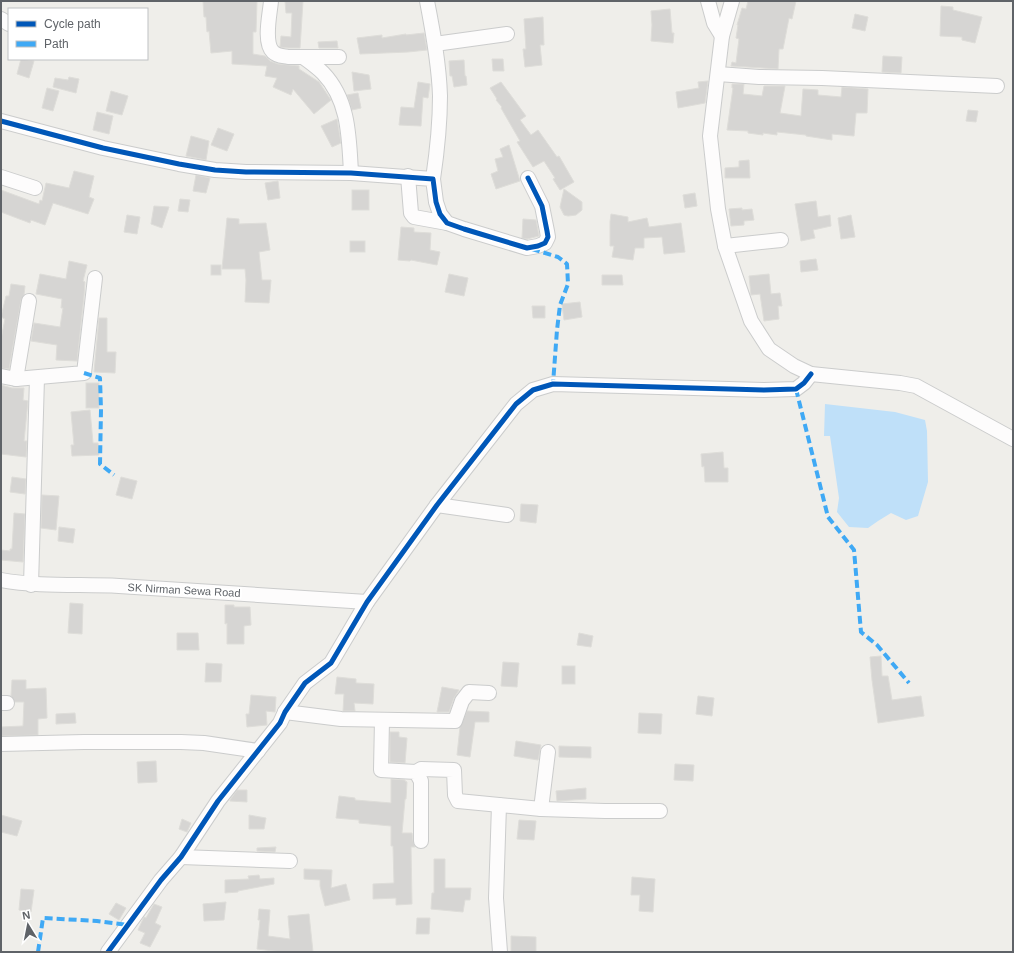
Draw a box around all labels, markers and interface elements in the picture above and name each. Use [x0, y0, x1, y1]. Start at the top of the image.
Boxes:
legend [8, 8, 148, 60]
text: Cycle path [44, 17, 101, 31]
text: Path [44, 37, 69, 51]
street label: SK Nirman Sewa Road [127, 581, 241, 599]
north arrow [8, 905, 48, 945]
text: N [21, 909, 31, 922]

